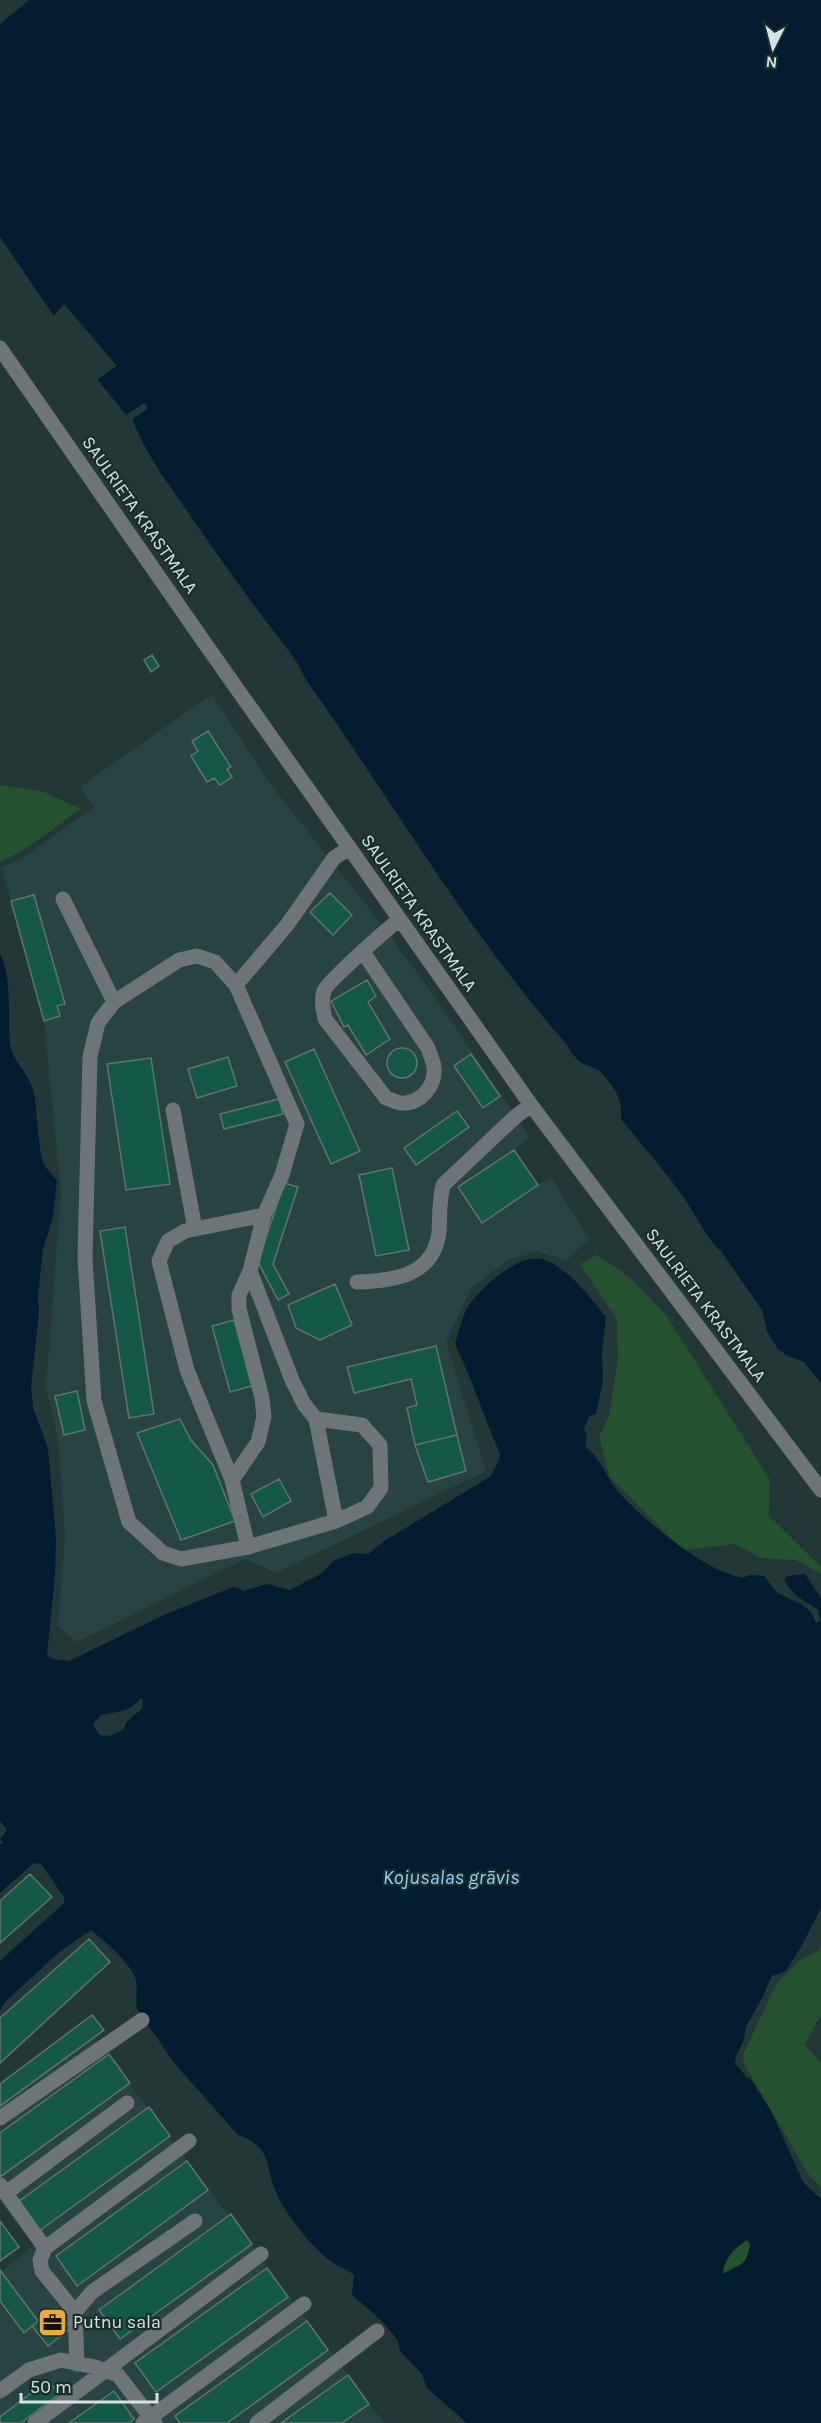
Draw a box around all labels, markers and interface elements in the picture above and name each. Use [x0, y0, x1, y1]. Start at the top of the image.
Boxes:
north arrow [743, 18, 803, 78]
text: N [765, 52, 778, 72]
street label: SAULRIETA KRASTMALA [77, 432, 203, 598]
street label: SAULRIETA KRASTMALA [356, 830, 482, 996]
street label: SAULRIETA KRASTMALA [641, 1224, 771, 1386]
water label: Kojusalas grāvis [383, 1866, 519, 1889]
office icon: Putnu sala [36, 2306, 68, 2338]
place label: Putnu sala [73, 2311, 161, 2333]
scale bar [21, 2366, 158, 2404]
text: 50 m [30, 2376, 72, 2398]

